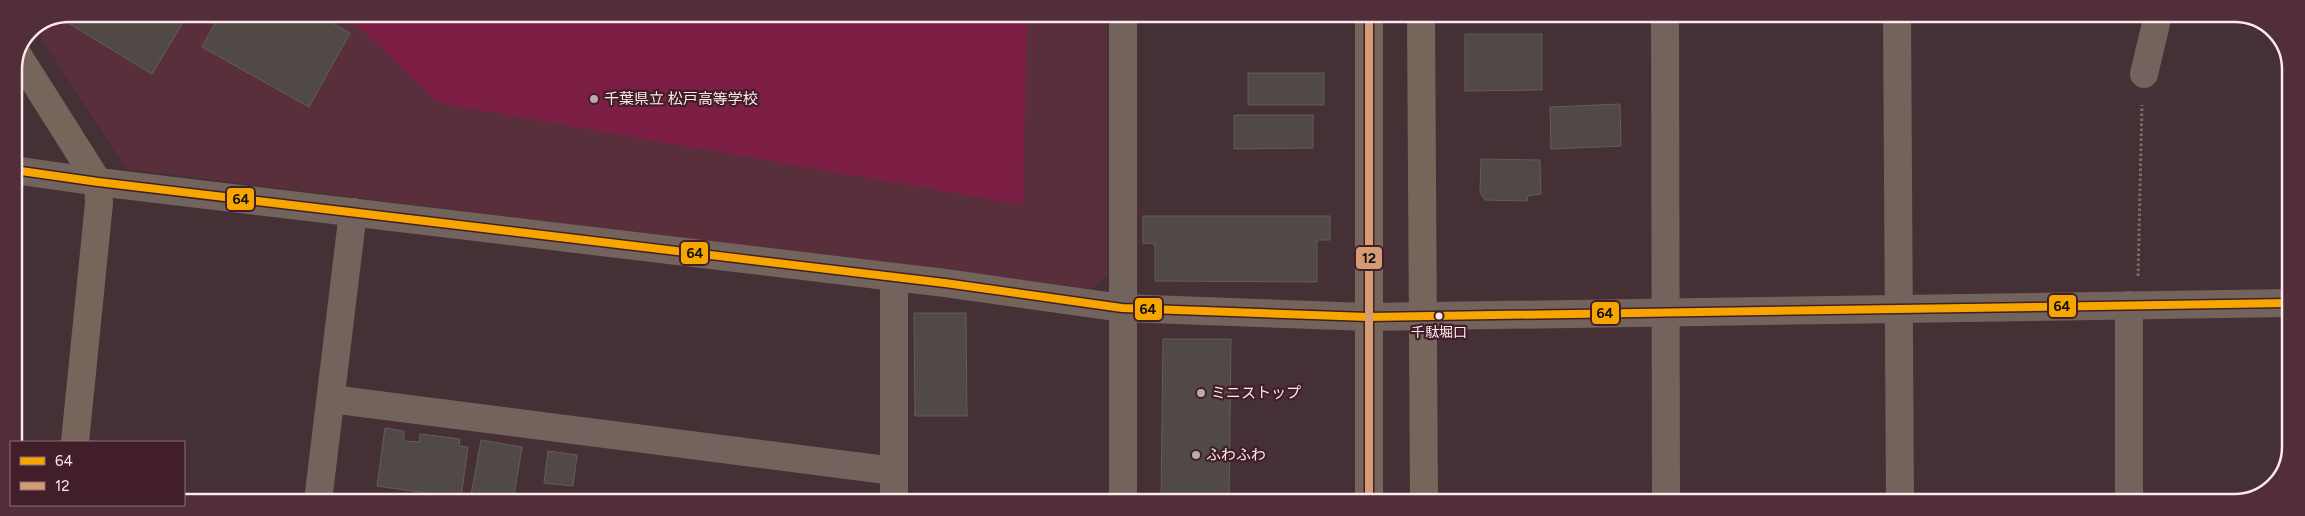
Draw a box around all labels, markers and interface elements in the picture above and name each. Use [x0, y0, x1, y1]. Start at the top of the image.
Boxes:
place label: 千葉県立 松戸高等学校 [604, 90, 758, 108]
marker: 千葉県立 松戸高等学校 [588, 93, 600, 105]
line badge: 64 [226, 187, 255, 211]
text: 64 [233, 191, 250, 208]
line badge: 64 [680, 241, 709, 265]
text: 64 [687, 245, 704, 262]
line badge: 12 [1355, 246, 1383, 270]
text: 12 [1362, 250, 1376, 267]
line badge: 64 [2048, 294, 2077, 318]
line badge: 64 [1134, 297, 1163, 321]
text: 64 [2054, 298, 2071, 315]
text: 64 [1140, 301, 1157, 318]
line badge: 64 [1591, 301, 1620, 325]
text: 64 [1597, 305, 1614, 322]
marker: 千駄堀口 [1434, 311, 1444, 321]
place label: 千駄堀口 [1411, 324, 1467, 341]
place label: ミニストップ [1211, 384, 1301, 402]
marker: ミニストップ [1195, 387, 1207, 399]
legend [10, 441, 185, 506]
place label: ふわふわ [1206, 446, 1266, 464]
marker: ふわふわ [1190, 449, 1202, 461]
text: 64 [55, 452, 73, 470]
text: 12 [55, 477, 70, 495]

